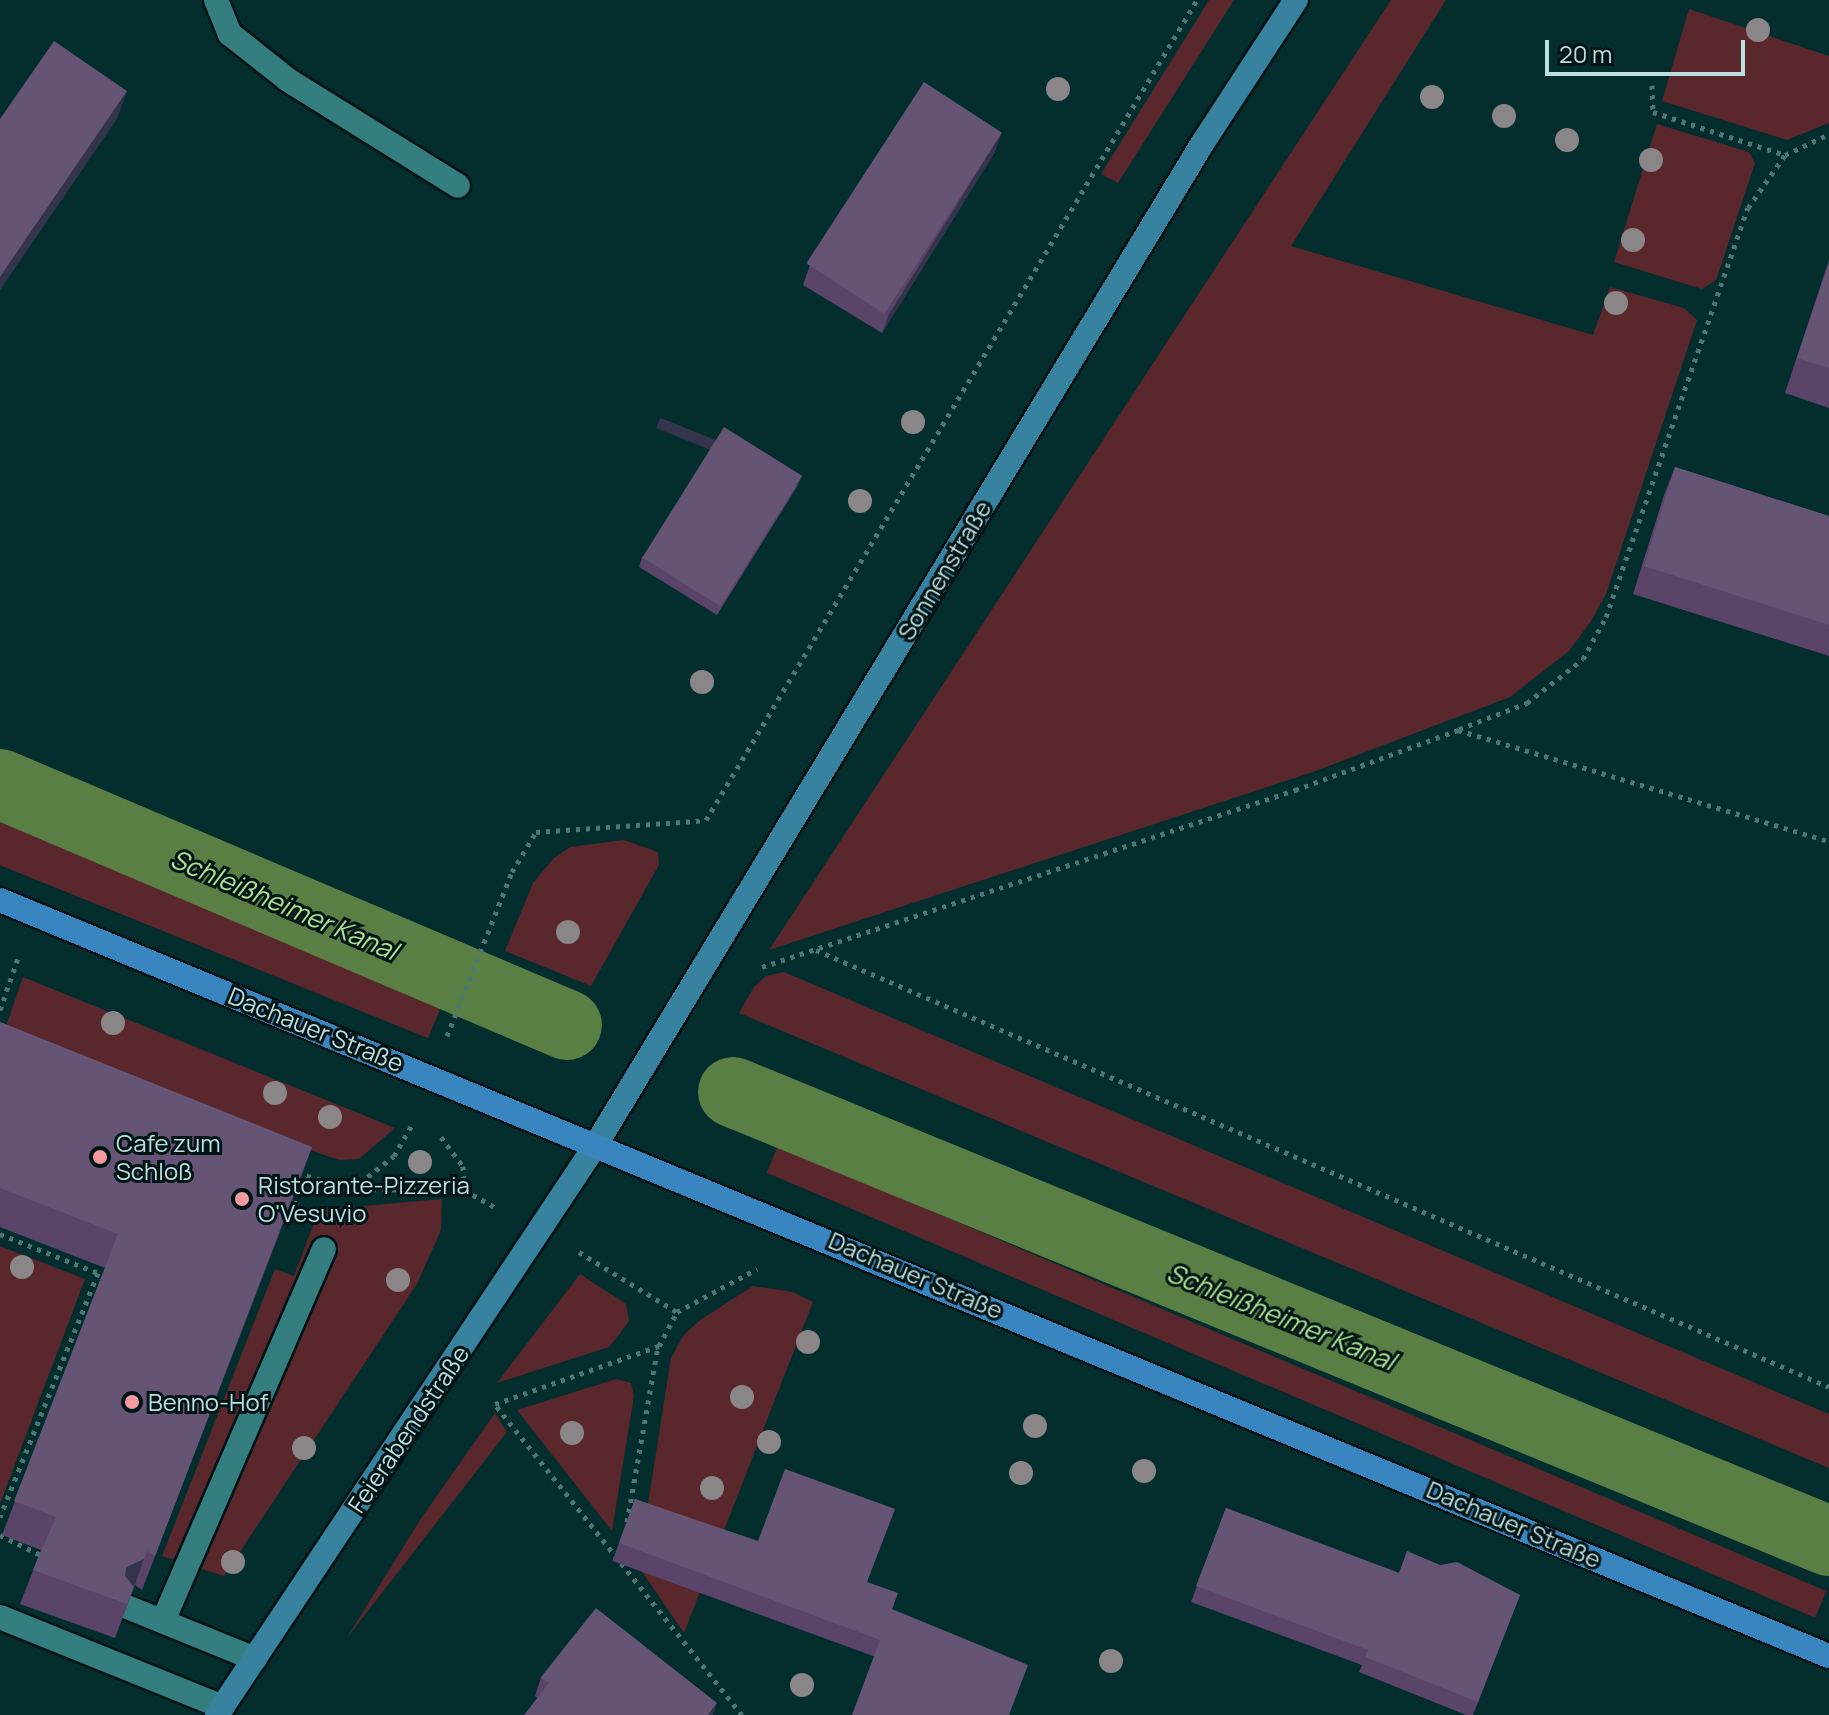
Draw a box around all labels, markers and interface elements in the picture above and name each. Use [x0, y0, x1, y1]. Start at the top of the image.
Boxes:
scale bar [1549, 24, 1749, 74]
text: 20 m [1559, 37, 1612, 70]
street label: Sonnenstraße [891, 495, 997, 645]
water label: Schleißheimer Kanal [166, 843, 402, 967]
street label: Dachauer Straße [224, 981, 408, 1077]
place label: Cafe zum Schloß [116, 1129, 221, 1185]
marker: Cafe zum Schloß [91, 1148, 109, 1166]
place label: Ristorante-Pizzeria O'Vesuvio [258, 1171, 470, 1227]
marker: Ristorante-Pizzeria O'Vesuvio [233, 1190, 251, 1208]
street label: Dachauer Straße [825, 1225, 1007, 1325]
water label: Schleißheimer Kanal [1162, 1257, 1400, 1377]
street label: Feierabendstraße [341, 1340, 475, 1518]
place label: Benno-Hof [148, 1388, 268, 1416]
marker: Benno-Hof [123, 1393, 141, 1411]
street label: Dachauer Straße [1423, 1474, 1605, 1574]

